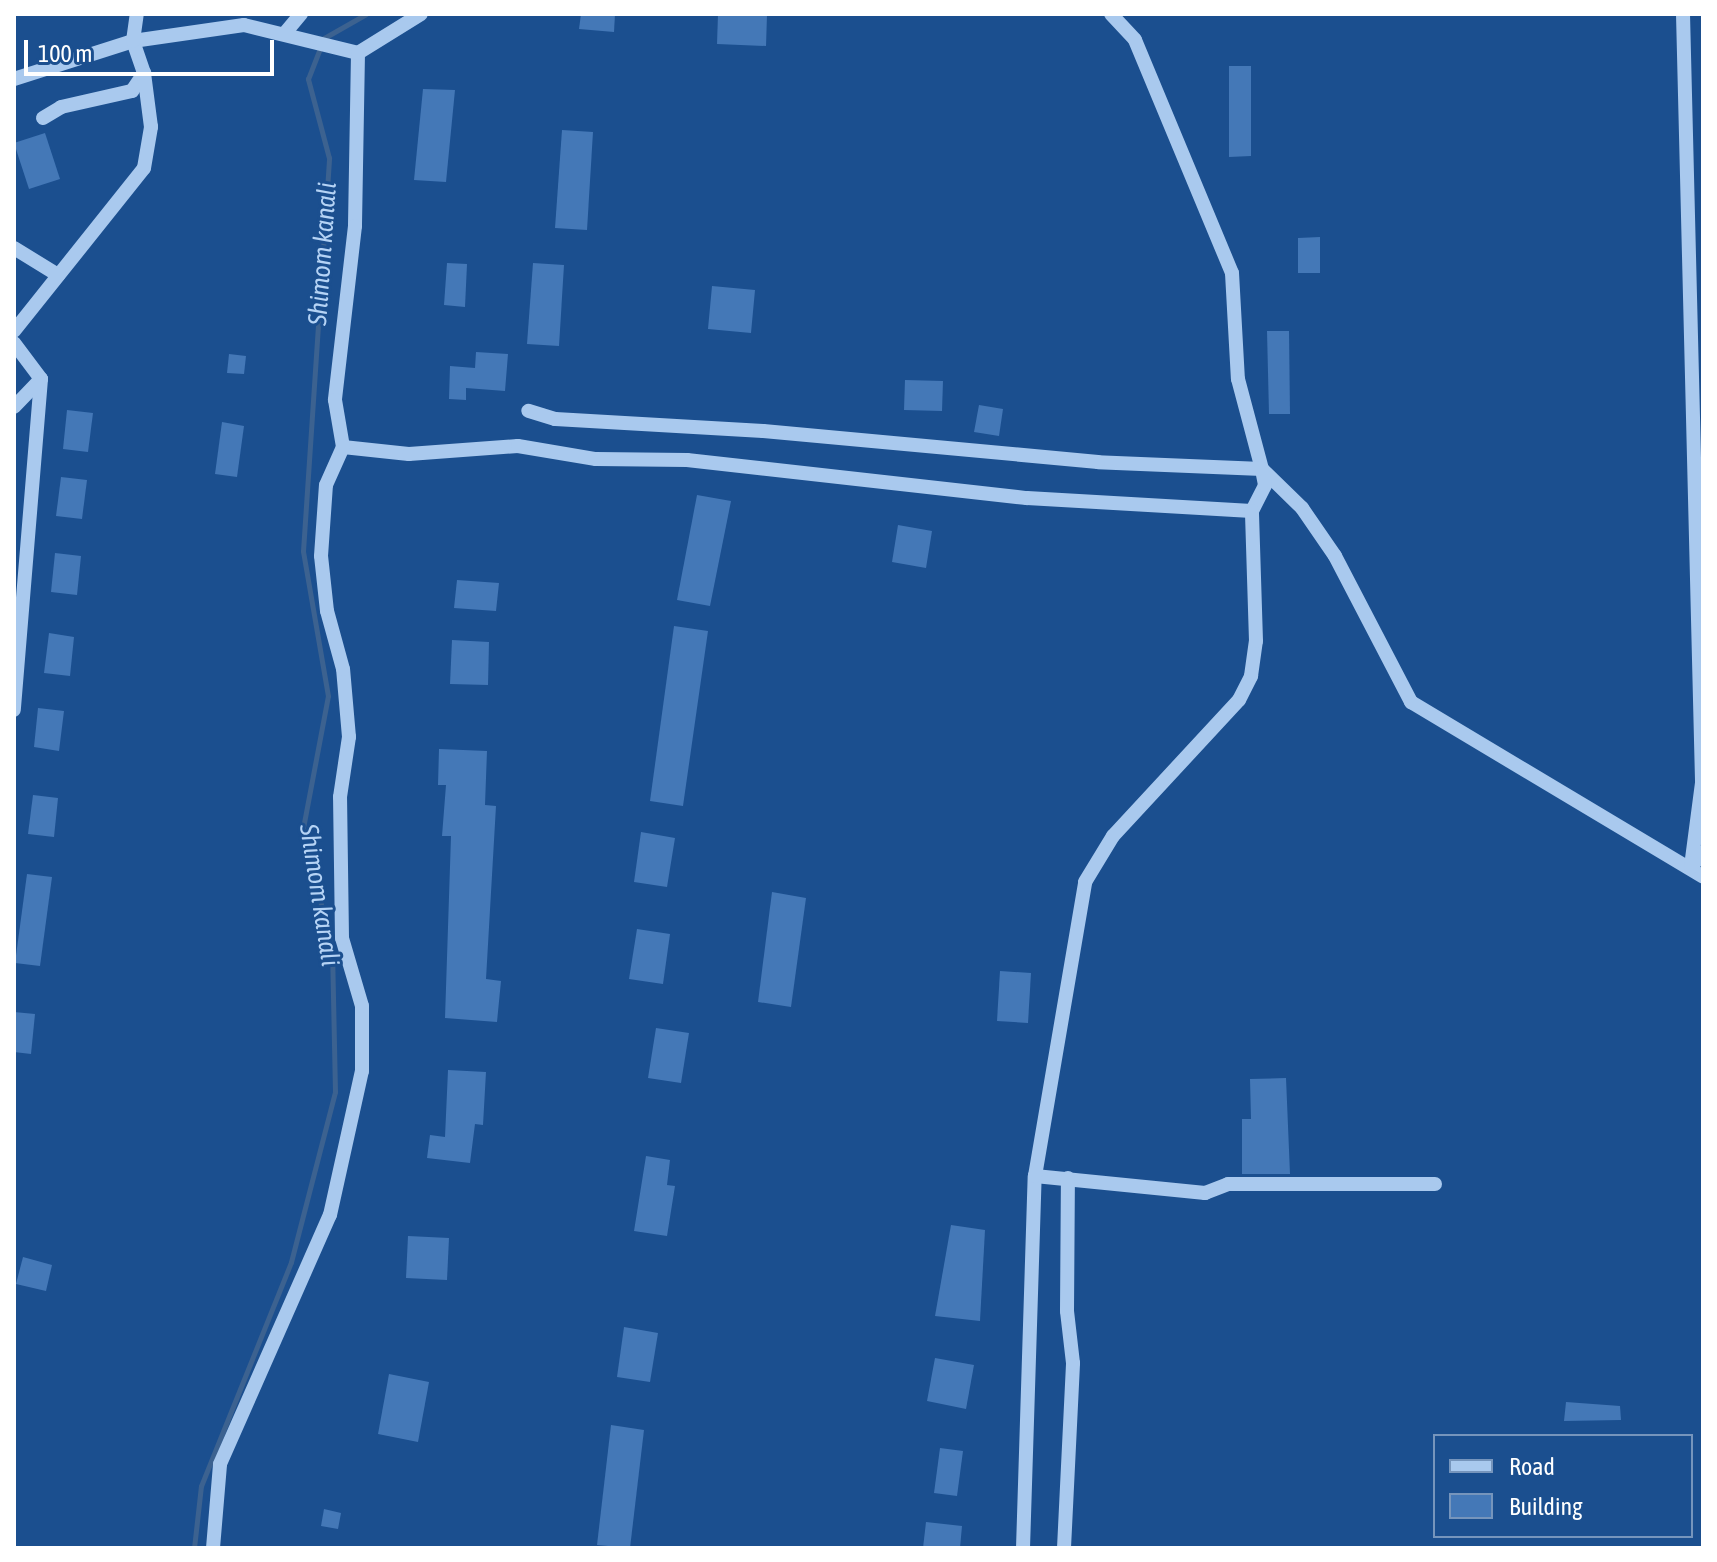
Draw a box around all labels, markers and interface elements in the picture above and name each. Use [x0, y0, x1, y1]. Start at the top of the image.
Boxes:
scale bar [28, 24, 278, 74]
text: 100 m [38, 40, 92, 67]
water label: Shimom kanali [302, 181, 344, 327]
water label: Shimom kanali [292, 822, 346, 968]
legend [1433, 1434, 1693, 1538]
text: Road [1509, 1453, 1555, 1480]
text: Building [1509, 1493, 1582, 1520]

